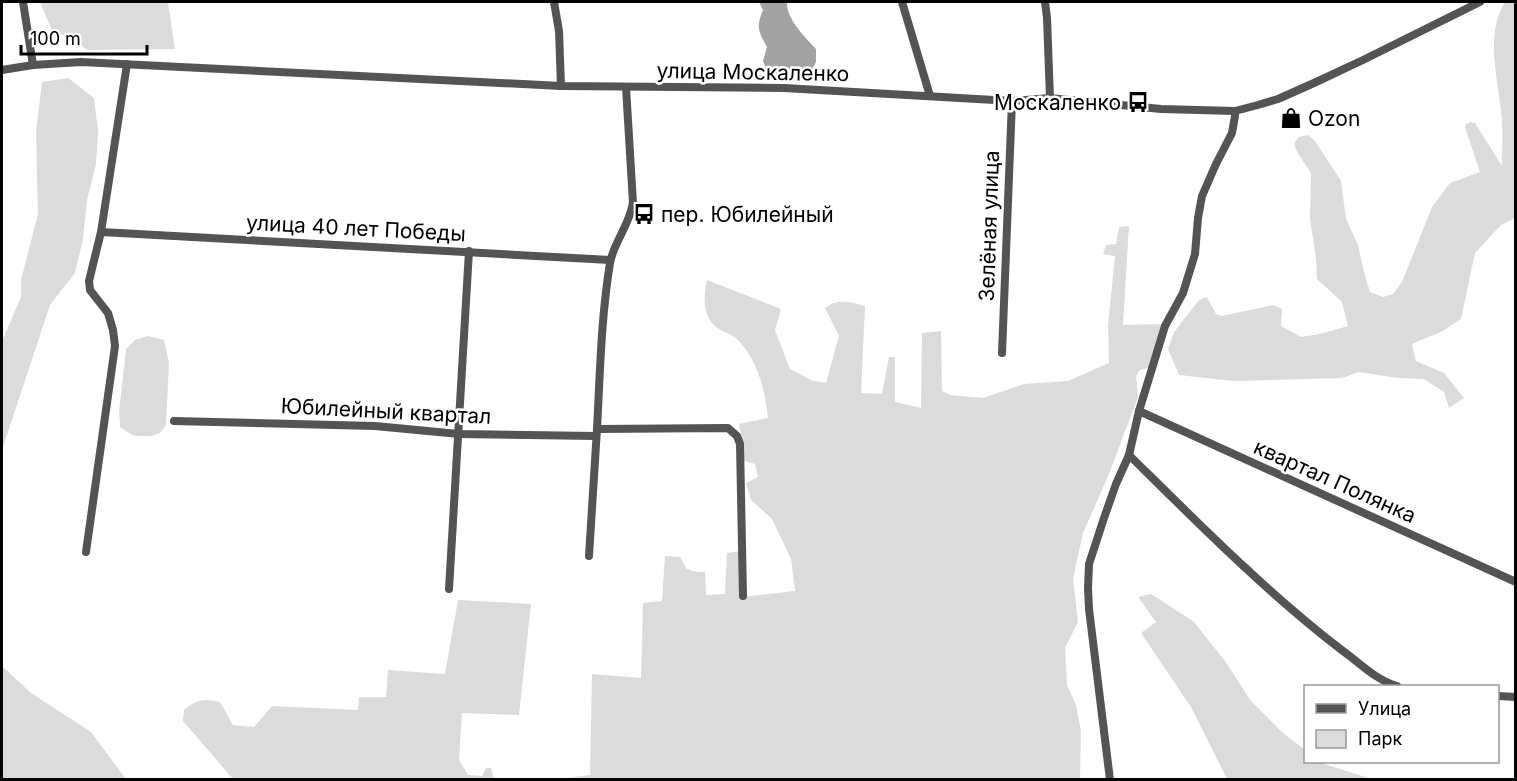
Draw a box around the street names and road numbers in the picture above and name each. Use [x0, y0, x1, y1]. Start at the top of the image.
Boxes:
street label: улица Москаленко [657, 58, 849, 86]
street label: Зелёная улица [974, 150, 1004, 302]
street label: улица 40 лет Победы [246, 210, 466, 246]
street label: Юбилейный квартал [280, 393, 492, 429]
street label: квартал Полянка [1250, 434, 1420, 528]

